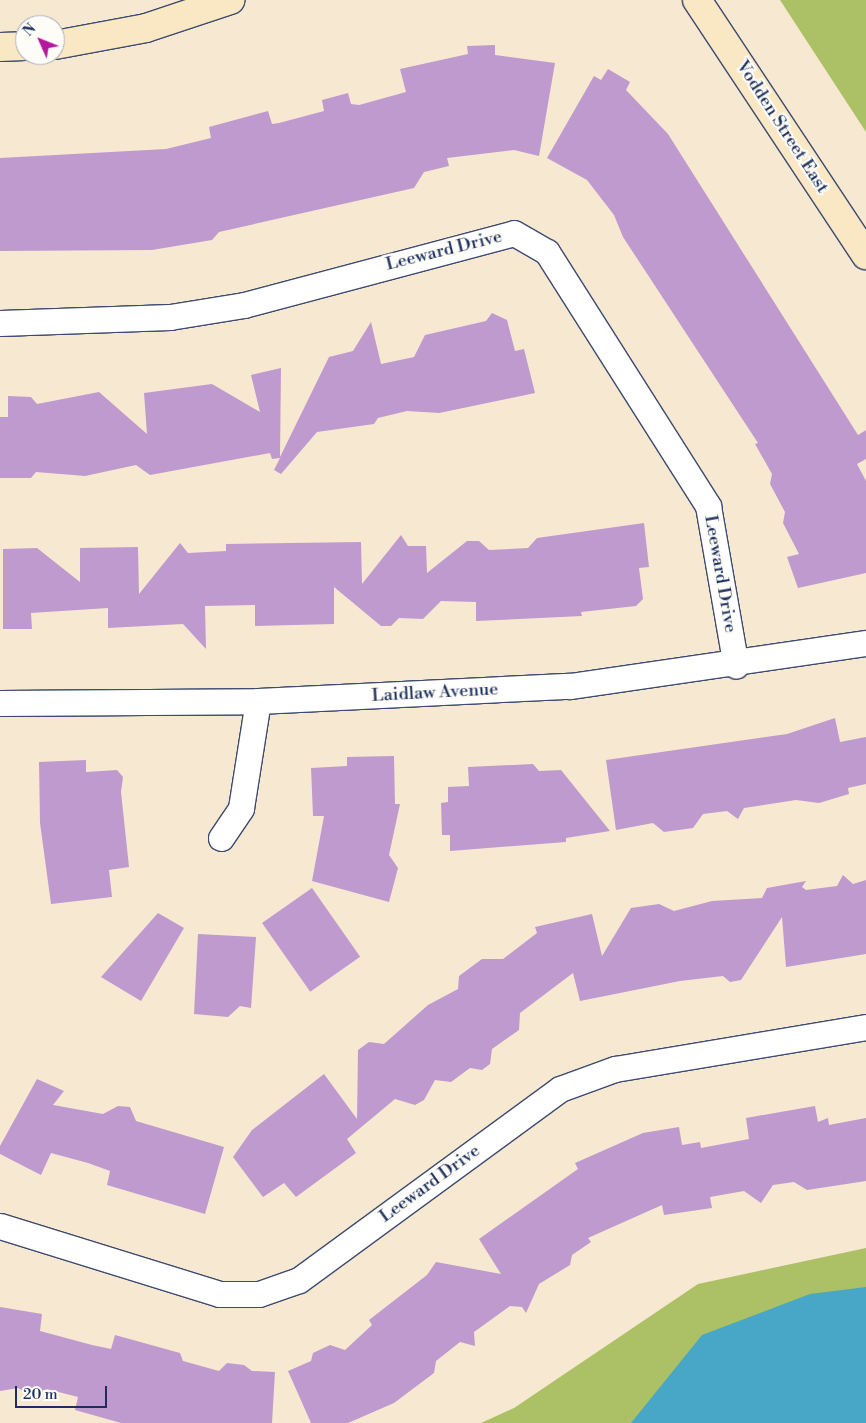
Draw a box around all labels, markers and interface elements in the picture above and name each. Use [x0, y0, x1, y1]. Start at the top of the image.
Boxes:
north arrow [15, 15, 65, 65]
text: N [20, 20, 40, 41]
street label: Vodden Street East [731, 57, 833, 197]
street label: Leeward Drive [384, 226, 504, 276]
street label: Leeward Drive [699, 513, 741, 635]
street label: Laidlaw Avenue [371, 679, 499, 707]
street label: Leeward Drive [375, 1140, 485, 1228]
scale bar [18, 1376, 110, 1408]
text: 20 m [23, 1385, 58, 1404]

